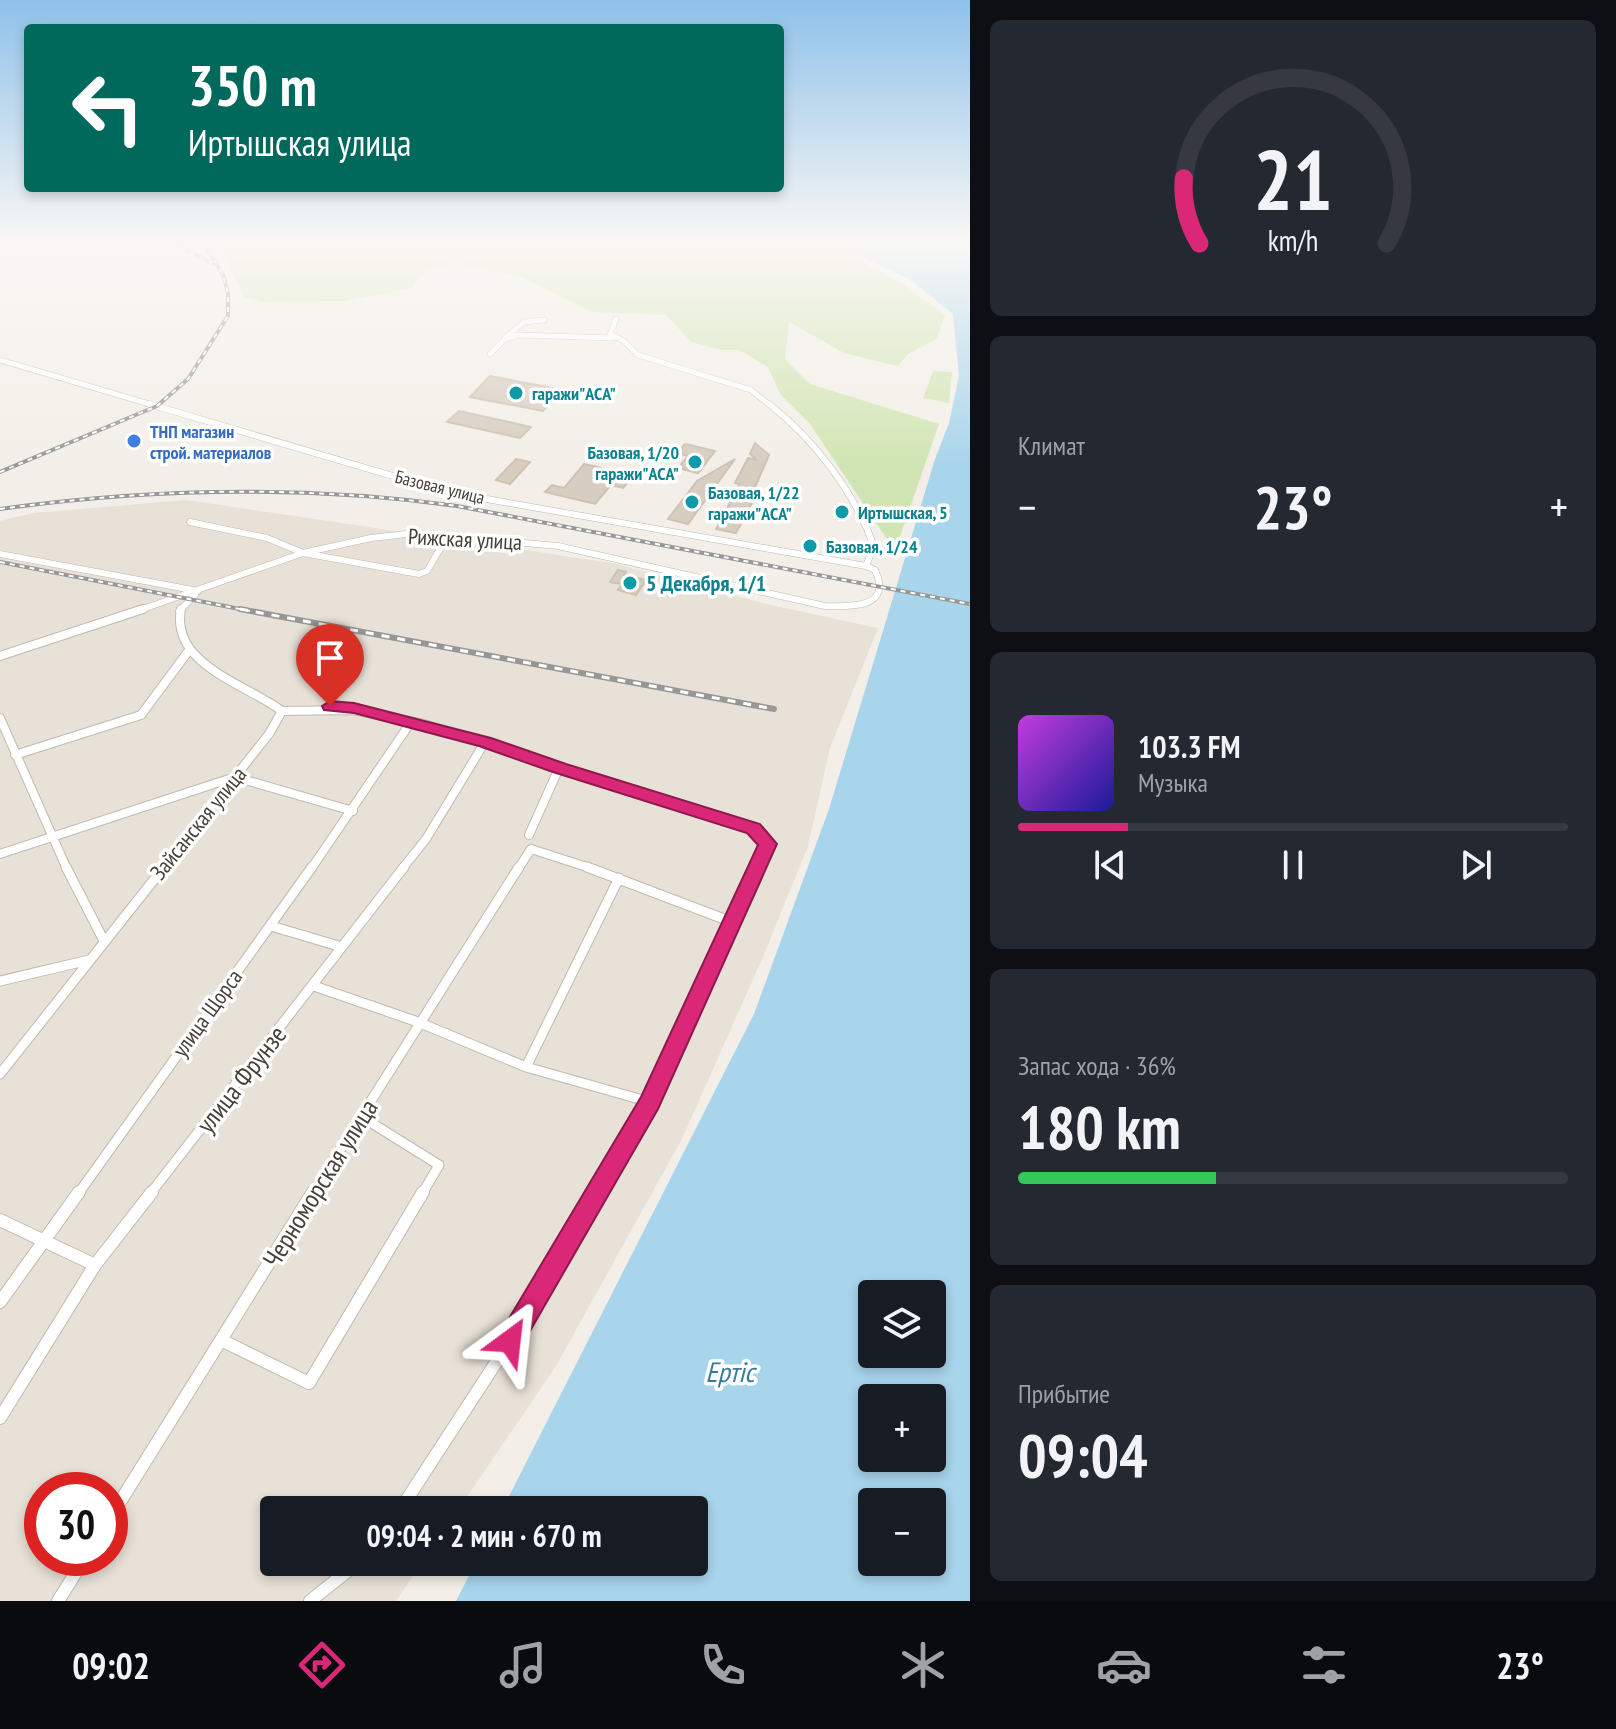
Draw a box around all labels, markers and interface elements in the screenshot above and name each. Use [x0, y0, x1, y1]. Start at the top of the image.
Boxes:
text: 350 m [188, 49, 317, 121]
icon: left [56, 56, 160, 160]
text: Иртышская улица [188, 119, 411, 166]
text: 21 [1253, 125, 1333, 233]
text: km/h [1268, 222, 1318, 259]
place label: гаражи"ACА" [532, 382, 616, 405]
marker: гаражи"ACА" [507, 384, 525, 402]
place label: ТНП магазин строй. материалов [150, 420, 272, 464]
text: Климат [1018, 429, 1085, 462]
marker: ТНП магазин строй. материалов [125, 432, 143, 450]
place label: Базовая, 1/20 гаражи"ACА" [588, 441, 679, 485]
marker: Базовая, 1/20 гаражи"ACА" [686, 453, 704, 471]
street label: Базовая улица [393, 465, 487, 509]
text: 23° [1253, 468, 1333, 546]
text: − [1018, 478, 1036, 535]
text: + [1550, 478, 1568, 535]
place label: Базовая, 1/22 гаражи"ACА" [708, 481, 800, 525]
marker: Базовая, 1/22 гаражи"ACА" [683, 493, 701, 511]
place label: Иртышская, 5 [858, 501, 948, 524]
marker: Иртышская, 5 [833, 503, 851, 521]
street label: Рижская улица [407, 522, 523, 556]
place label: Базовая, 1/24 [826, 535, 918, 558]
marker: Базовая, 1/24 [801, 537, 819, 555]
place label: 5 Декабря, 1/1 [646, 569, 766, 597]
marker: 5 Декабря, 1/1 [621, 574, 639, 592]
pin [296, 624, 364, 706]
icon: arrive [308, 636, 352, 680]
text: 103.3 FM [1138, 727, 1240, 766]
street label: Зайсанская улица [144, 761, 252, 885]
text: Музыка [1138, 766, 1208, 799]
icon: previous [1088, 843, 1132, 887]
icon: pause [1271, 843, 1315, 887]
icon: next [1454, 843, 1498, 887]
street label: улица Щорса [166, 964, 248, 1062]
street label: улица Фрунзе [189, 1019, 293, 1139]
text: Запас хода · 36% [1018, 1049, 1176, 1082]
text: 180 km [1018, 1088, 1181, 1166]
street label: Черноморская улица [255, 1093, 385, 1273]
map controls [858, 1280, 946, 1576]
button: layers [858, 1280, 946, 1368]
position arrow [468, 1299, 552, 1383]
water label: Ертіс [706, 1353, 757, 1390]
text: Прибытие [1018, 1377, 1110, 1410]
button: + [858, 1384, 946, 1472]
text: 09:04 [1018, 1416, 1148, 1494]
speed limit sign: 30 [24, 1472, 128, 1576]
button: − [858, 1488, 946, 1576]
text: 09:04 · 2 мин · 670 m [366, 1516, 602, 1555]
icon: directions [294, 1637, 350, 1693]
icon: music [495, 1637, 551, 1693]
icon: phone [695, 1637, 751, 1693]
icon: climate [895, 1637, 951, 1693]
icon: car [1096, 1637, 1152, 1693]
icon: filters [1296, 1637, 1352, 1693]
text: 09:02 [72, 1642, 150, 1689]
text: 23° [1496, 1642, 1544, 1689]

